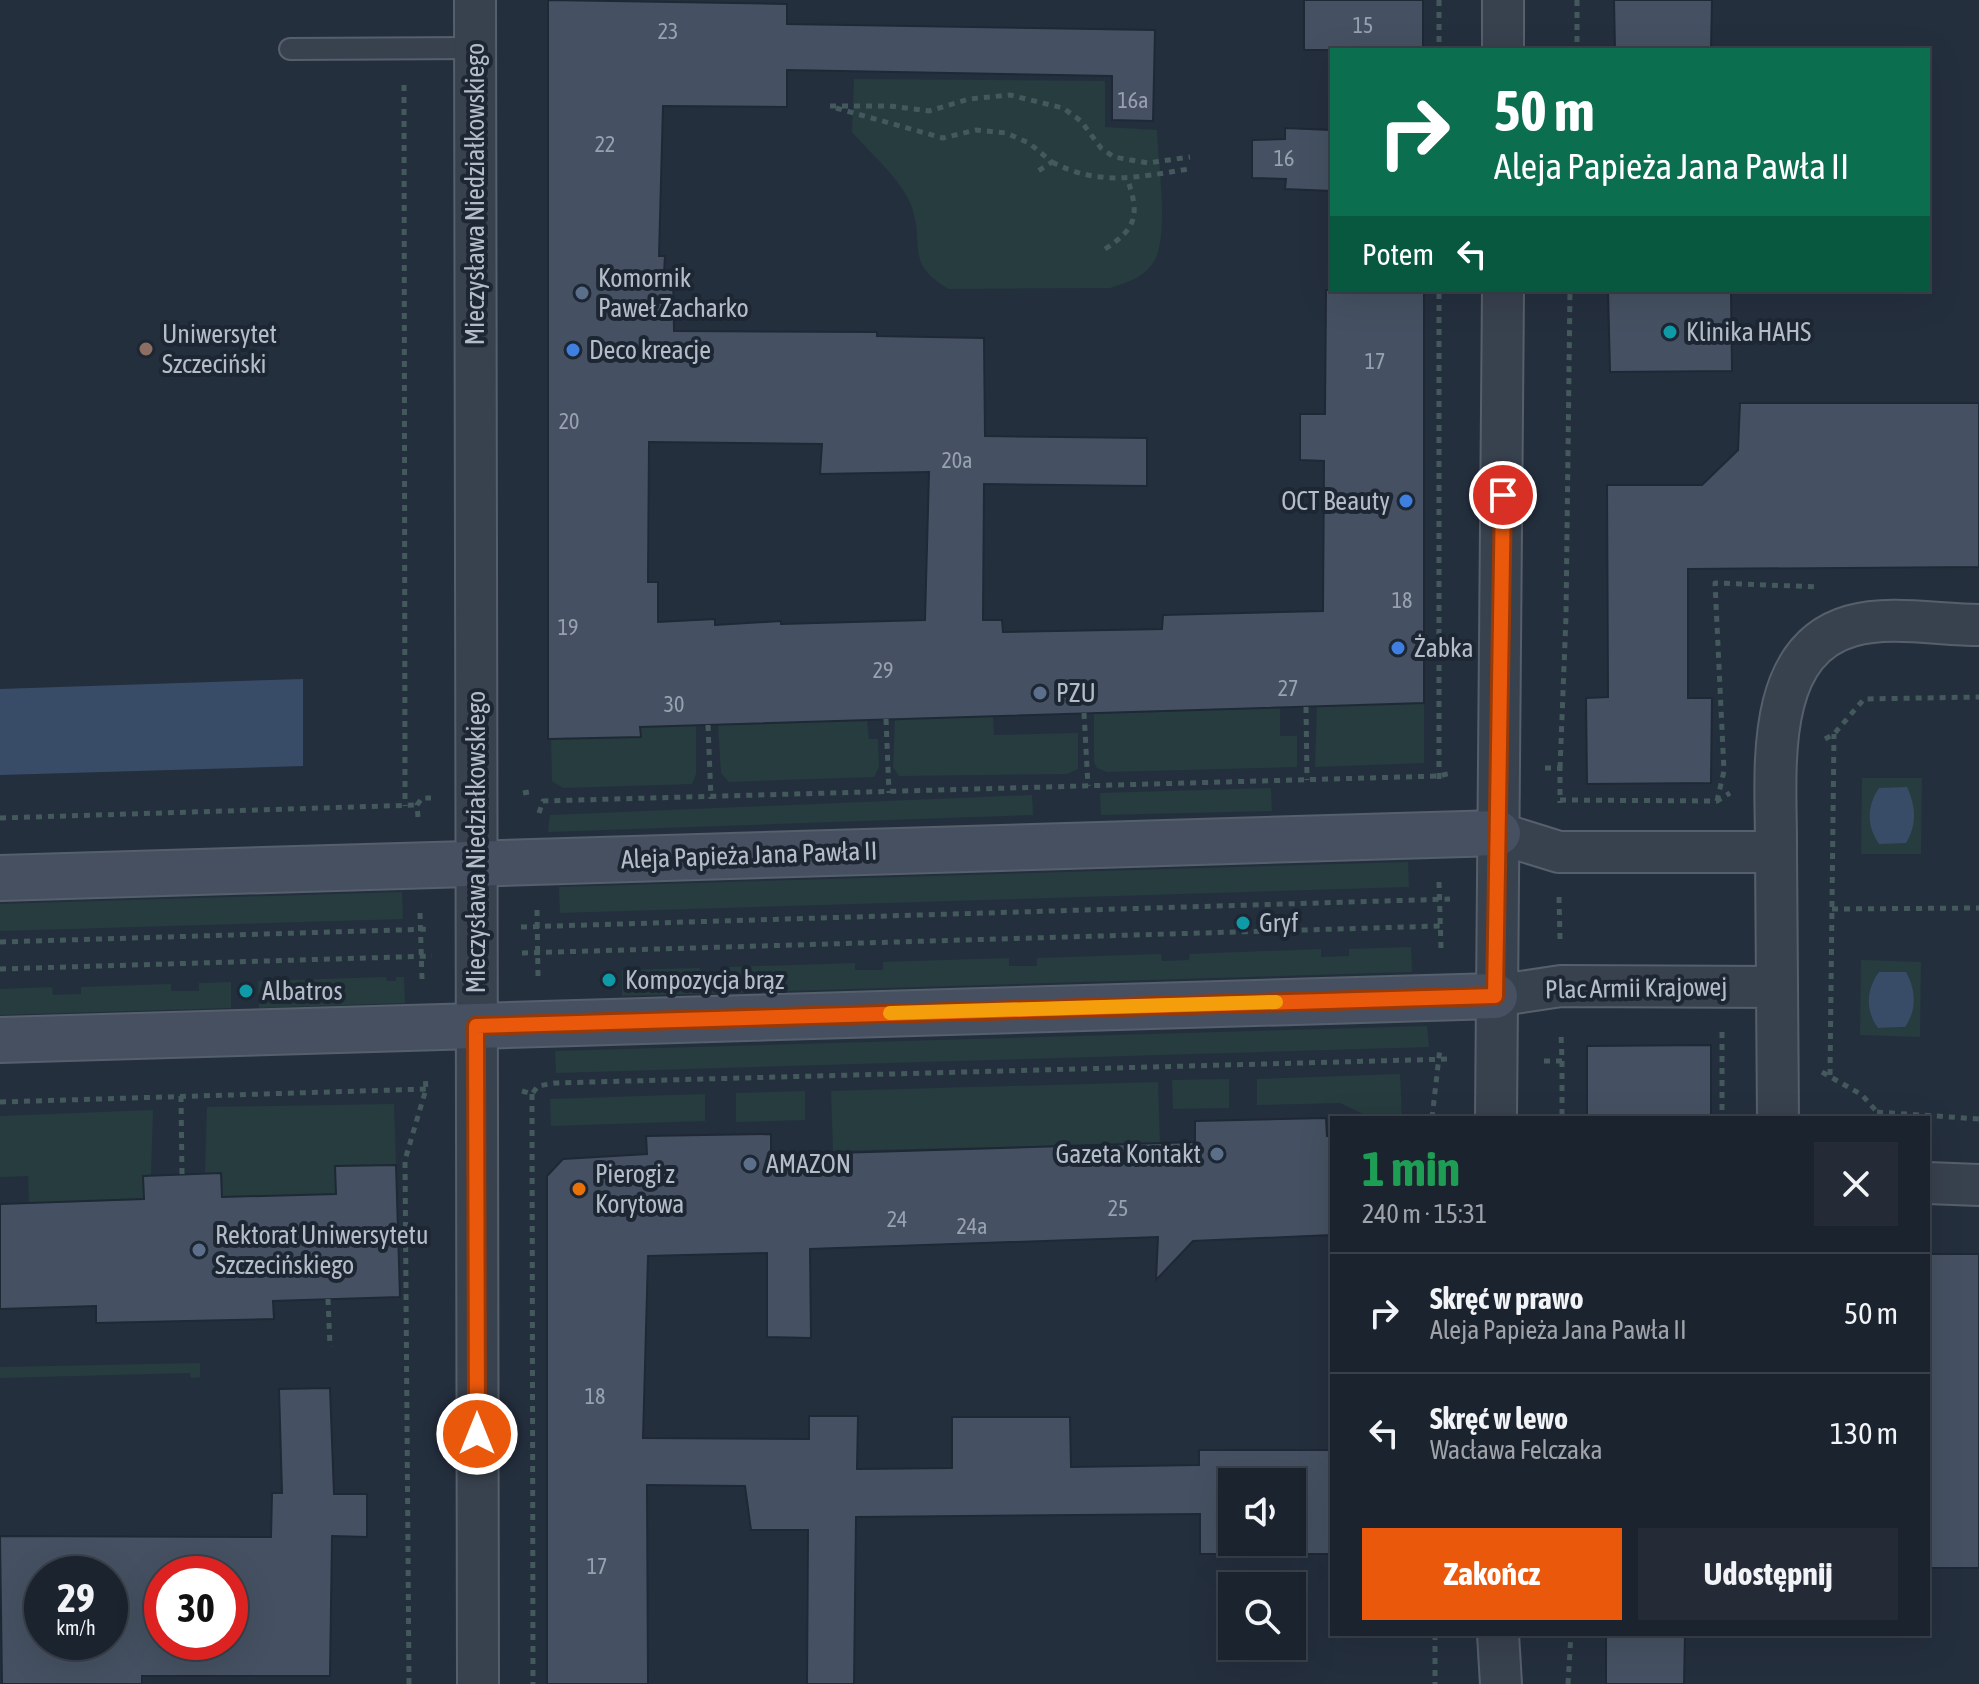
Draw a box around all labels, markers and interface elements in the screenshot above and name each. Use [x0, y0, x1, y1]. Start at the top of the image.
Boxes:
house number: 15 [1353, 12, 1373, 38]
house number: 23 [658, 18, 678, 44]
street label: Mieczysława Niedziałkowskiego [460, 43, 490, 345]
text: 50 m [1494, 79, 1595, 143]
icon: right [1362, 80, 1466, 184]
house number: 16a [1118, 87, 1148, 113]
house number: 22 [595, 131, 615, 157]
house number: 16 [1274, 145, 1294, 171]
text: Aleja Papieża Jana Pawła II [1494, 145, 1849, 187]
icon: left [1450, 232, 1494, 276]
text: Potem [1362, 237, 1434, 271]
place label: Komornik Paweł Zacharko [598, 263, 749, 323]
marker: Komornik Paweł Zacharko [573, 284, 591, 302]
place label: Klinika HAHS [1686, 317, 1811, 347]
place label: Uniwersytet Szczeciński [162, 319, 277, 379]
marker: Klinika HAHS [1661, 323, 1679, 341]
place label: Deco kreacje [589, 335, 711, 365]
marker: Uniwersytet Szczeciński [137, 340, 155, 358]
marker: Deco kreacje [564, 341, 582, 359]
house number: 17 [1365, 348, 1385, 374]
house number: 20 [559, 408, 579, 434]
house number: 20a [942, 447, 972, 473]
pin [1469, 461, 1537, 529]
icon: arrive [1481, 473, 1525, 517]
place label: OCT Beauty [1281, 486, 1390, 516]
marker: OCT Beauty [1397, 492, 1415, 510]
house number: 18 [1392, 587, 1412, 613]
house number: 19 [558, 614, 578, 640]
place label: Żabka [1414, 633, 1474, 663]
marker: Żabka [1389, 639, 1407, 657]
house number: 29 [873, 657, 893, 683]
house number: 27 [1278, 675, 1298, 701]
place label: PZU [1056, 678, 1096, 708]
marker: PZU [1031, 684, 1049, 702]
street label: Mieczysława Niedziałkowskiego [461, 691, 491, 993]
house number: 30 [664, 691, 684, 717]
street label: Aleja Papieża Jana Pawła II [620, 836, 878, 874]
place label: Gryf [1259, 908, 1298, 938]
marker: Gryf [1234, 914, 1252, 932]
place label: Kompozycja brąz [625, 965, 784, 995]
marker: Kompozycja brąz [600, 971, 618, 989]
street label: Plac Armii Krajowej [1544, 971, 1728, 1005]
place label: Albatros [262, 976, 343, 1006]
marker: Albatros [237, 982, 255, 1000]
place label: Gazeta Kontakt [1056, 1139, 1201, 1169]
text: 1 min [1362, 1141, 1460, 1196]
button: close [1814, 1142, 1898, 1226]
marker: Gazeta Kontakt [1208, 1145, 1226, 1163]
place label: AMAZON [766, 1149, 851, 1179]
marker: AMAZON [741, 1155, 759, 1173]
place label: Pierogi z Korytowa [595, 1159, 684, 1219]
marker: Pierogi z Korytowa [570, 1180, 588, 1198]
house number: 25 [1108, 1195, 1128, 1221]
text: 240 m · 15:31 [1362, 1199, 1487, 1229]
house number: 24 [887, 1206, 907, 1232]
house number: 24a [957, 1213, 987, 1239]
place label: Rektorat Uniwersytetu Szczecińskiego [215, 1220, 429, 1280]
marker: Rektorat Uniwersytetu Szczecińskiego [190, 1241, 208, 1259]
text: Skręć w prawo [1430, 1281, 1583, 1315]
icon: right [1362, 1291, 1406, 1335]
text: 50 m [1844, 1296, 1898, 1330]
text: Aleja Papieża Jana Pawła II [1430, 1315, 1687, 1345]
house number: 18 [585, 1383, 605, 1409]
position arrow [435, 1392, 519, 1476]
text: Skręć w lewo [1430, 1401, 1568, 1435]
icon: left [1362, 1411, 1406, 1455]
text: 130 m [1830, 1416, 1898, 1450]
text: Wacława Felczaka [1430, 1435, 1603, 1465]
map controls [1218, 1468, 1306, 1660]
button: sound [1218, 1468, 1306, 1556]
button: Zakończ [1362, 1528, 1622, 1620]
button: Udostępnij [1638, 1528, 1898, 1620]
house number: 17 [587, 1553, 607, 1579]
speed limit sign: 30 [144, 1556, 248, 1660]
button: search [1218, 1572, 1306, 1660]
text: 29 [57, 1575, 95, 1620]
text: km/h [56, 1616, 96, 1639]

